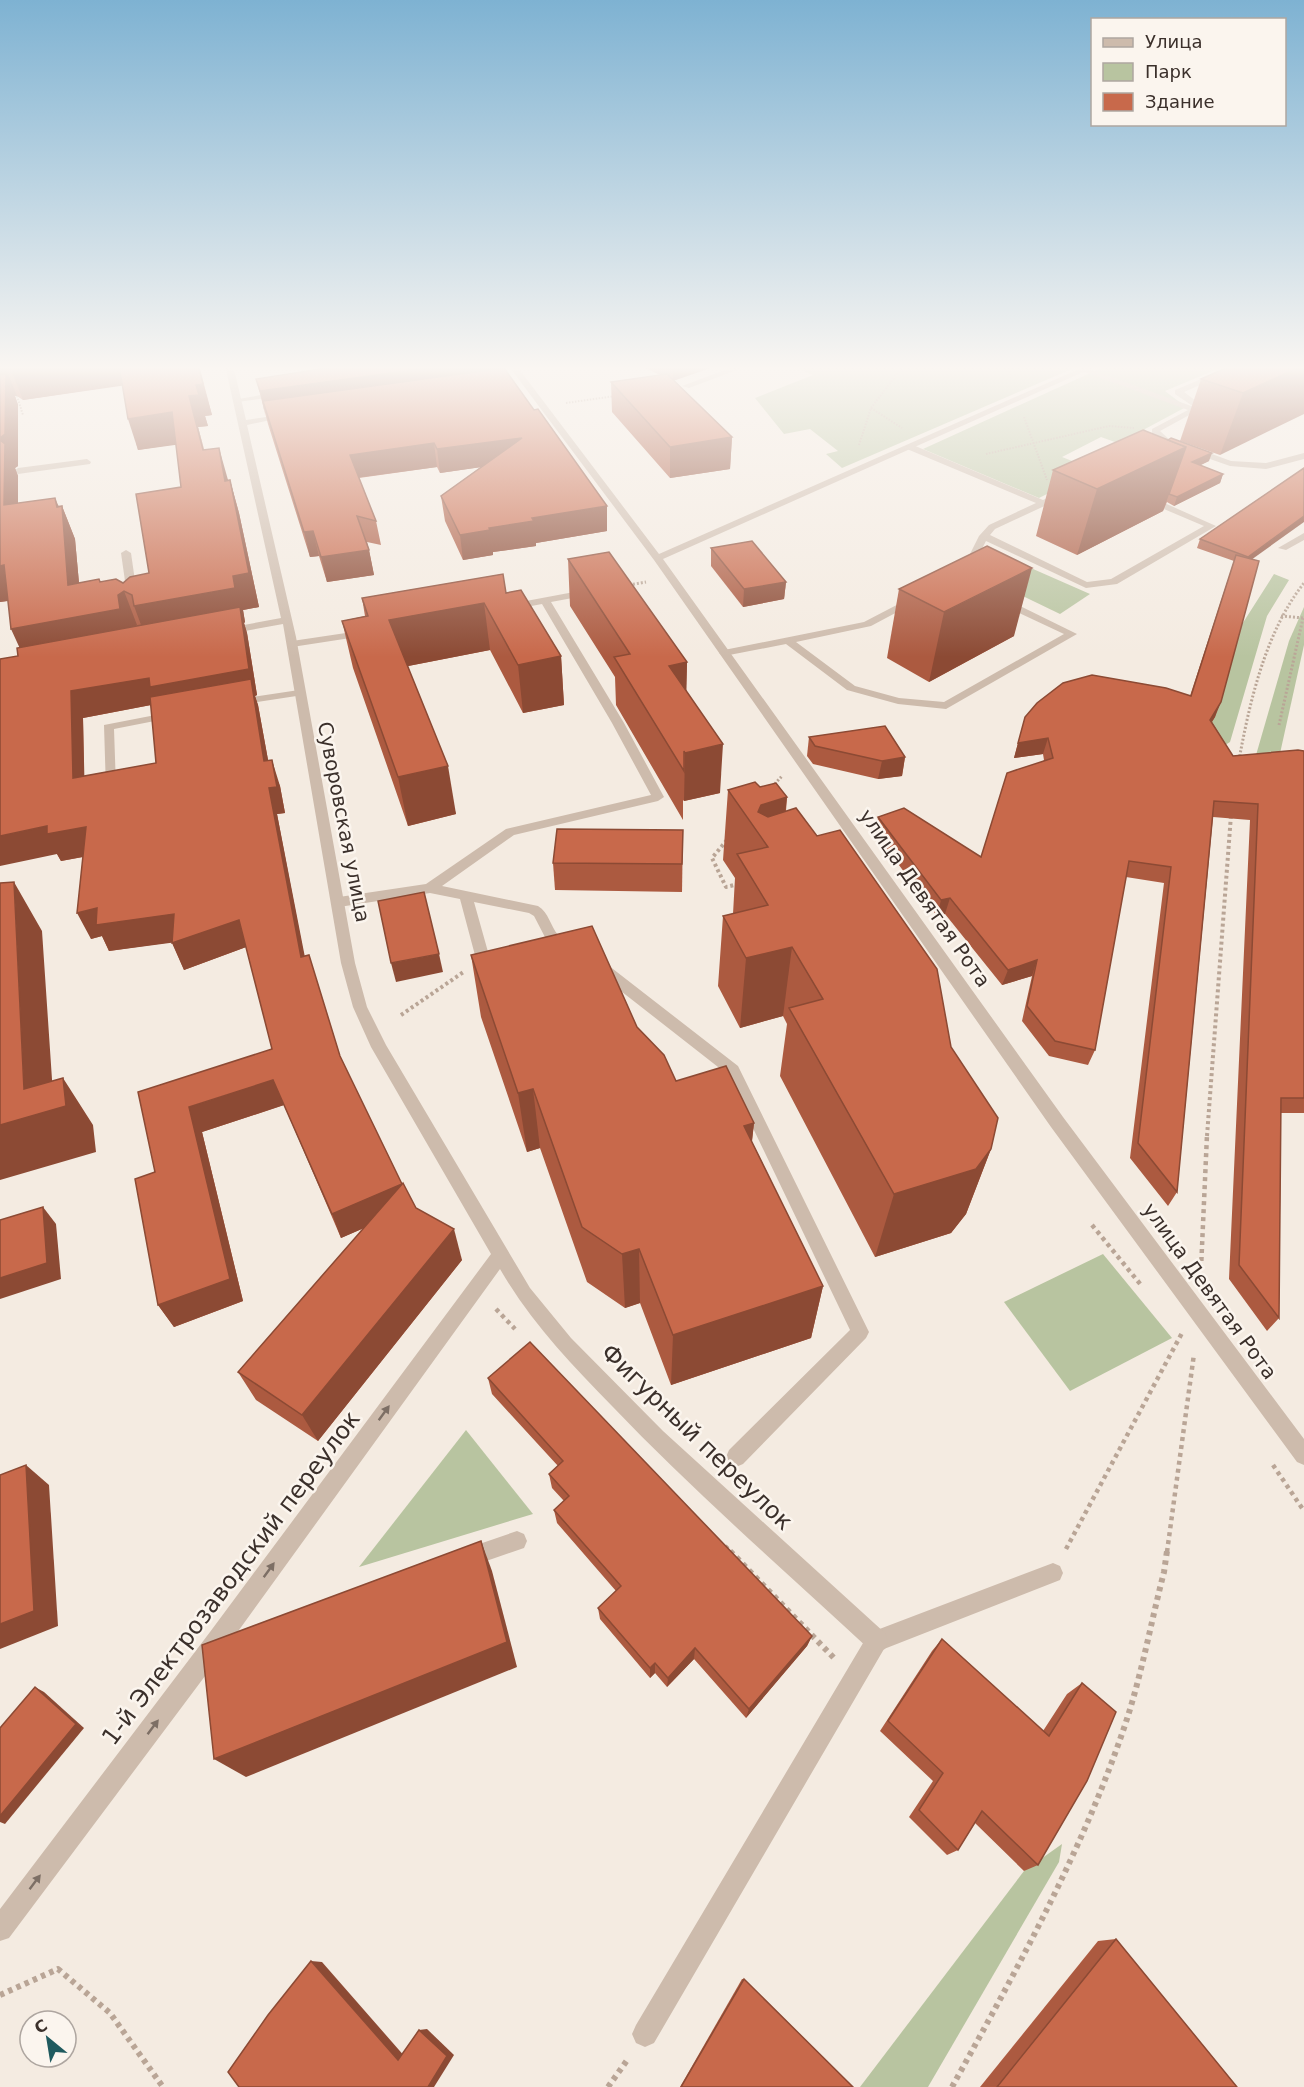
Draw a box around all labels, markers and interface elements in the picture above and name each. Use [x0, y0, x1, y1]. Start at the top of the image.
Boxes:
legend [1091, 18, 1286, 126]
text: Улица [1145, 31, 1202, 52]
text: Парк [1145, 61, 1192, 82]
text: Здание [1145, 91, 1215, 112]
street label: Суворовская улица [313, 720, 375, 924]
street label: улица Девятая Рота [854, 804, 996, 992]
street label: улица Девятая Рота [1138, 1198, 1282, 1384]
street label: Фигурный переулок [595, 1338, 799, 1536]
street label: 1-й Электрозаводский переулок [96, 1405, 366, 1751]
one-way arrow [378, 1405, 390, 1421]
one-way arrow [263, 1563, 275, 1579]
one-way arrow [146, 1719, 158, 1734]
one-way arrow [29, 1875, 41, 1890]
north arrow [18, 2009, 78, 2069]
text: С [31, 2015, 51, 2038]

